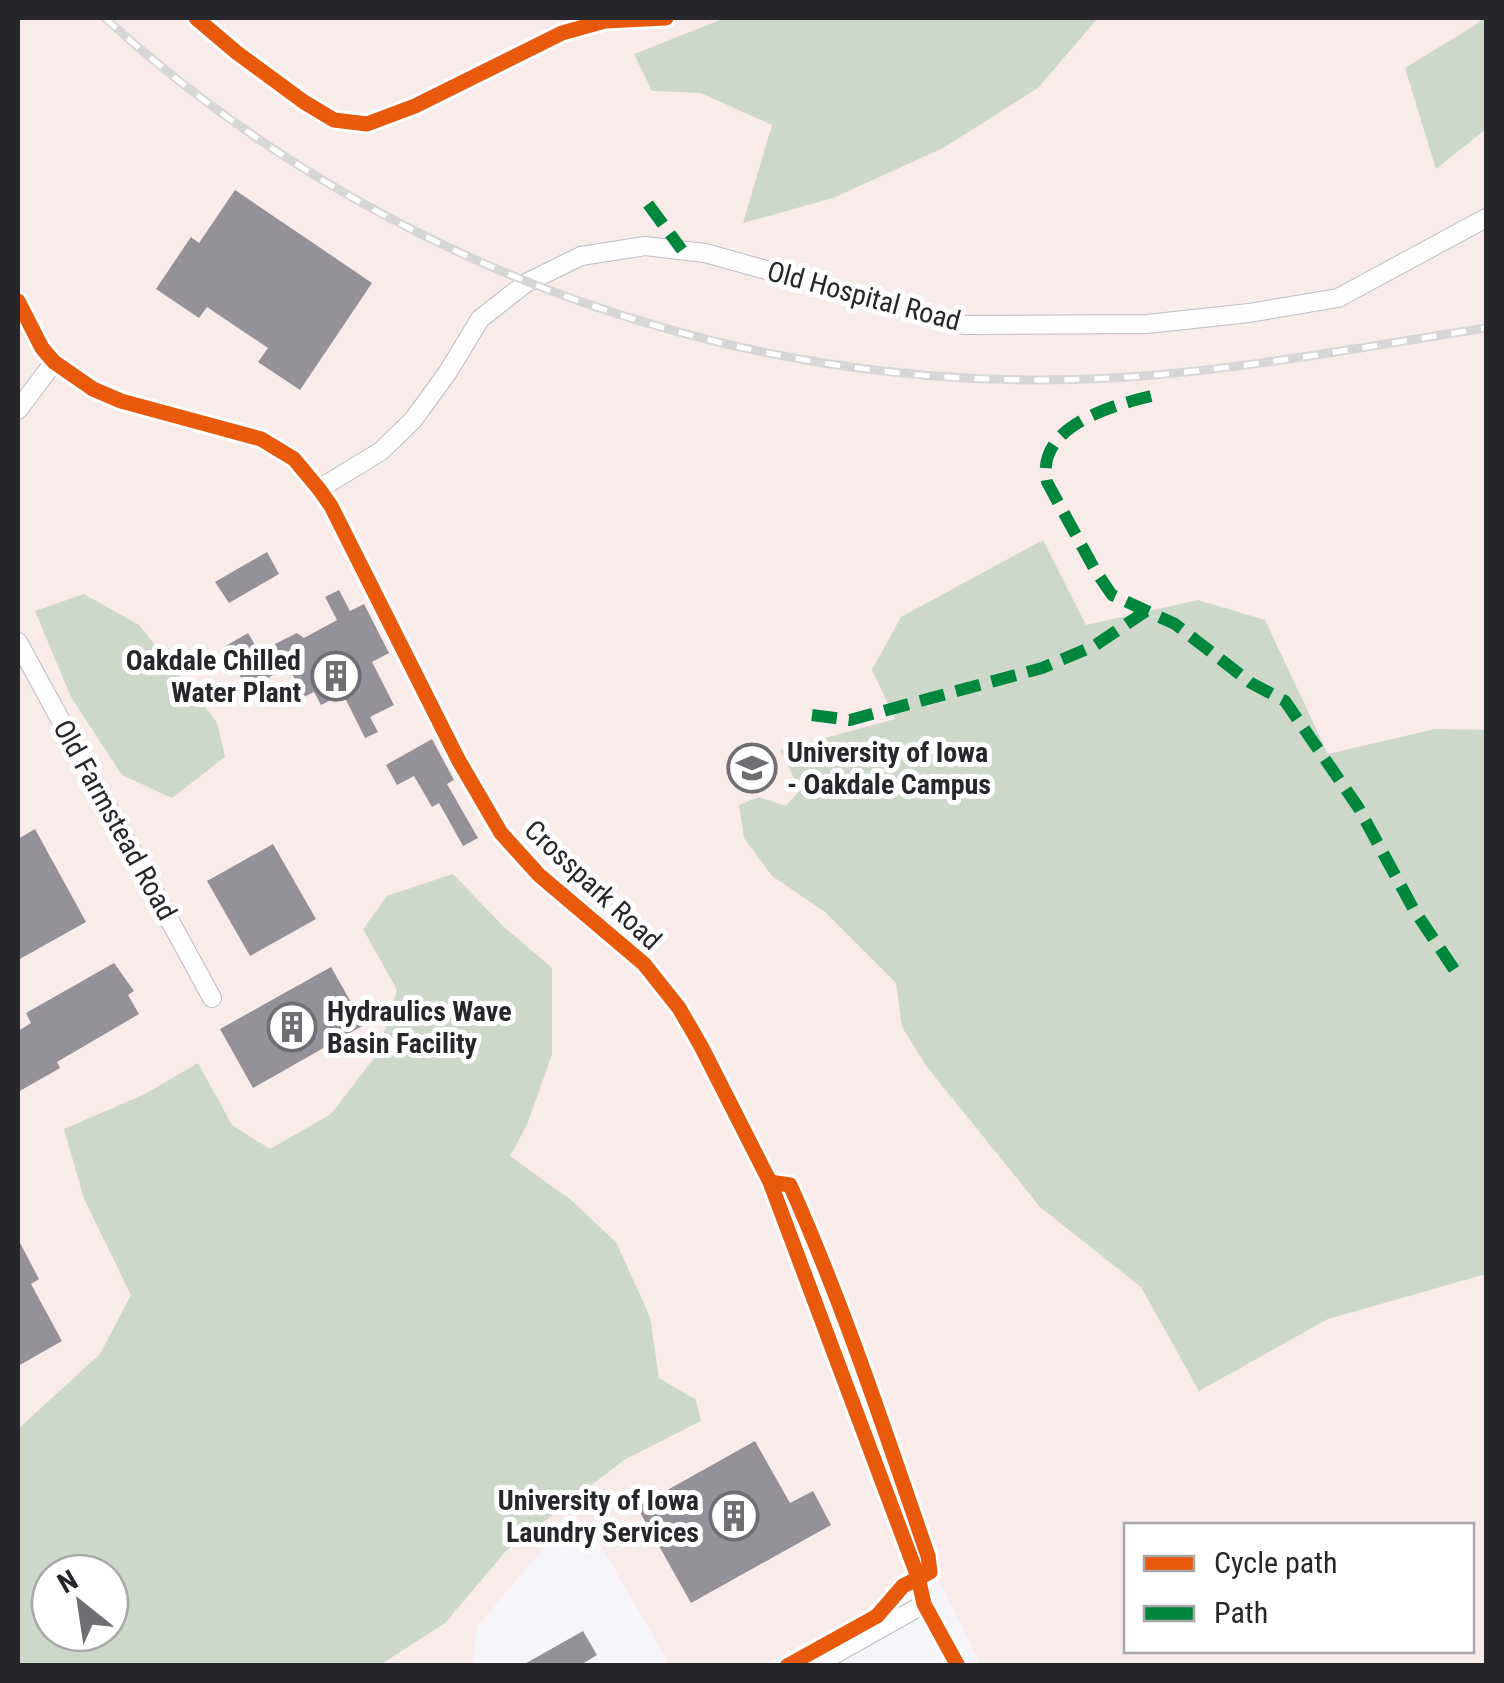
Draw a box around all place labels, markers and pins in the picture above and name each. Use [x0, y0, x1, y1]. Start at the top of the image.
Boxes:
place label: Oakdale Chilled Water Plant [126, 644, 301, 709]
building icon: Oakdale Chilled Water Plant [310, 650, 362, 702]
place label: University of Iowa - Oakdale Campus [787, 736, 991, 801]
school or university icon: University of Iowa - Oakdale Campus [726, 742, 778, 794]
place label: Hydraulics Wave Basin Facility [327, 995, 512, 1060]
building icon: Hydraulics Wave Basin Facility [266, 1001, 318, 1053]
place label: University of Iowa Laundry Services [498, 1484, 699, 1549]
building icon: University of Iowa Laundry Services [708, 1490, 760, 1542]

